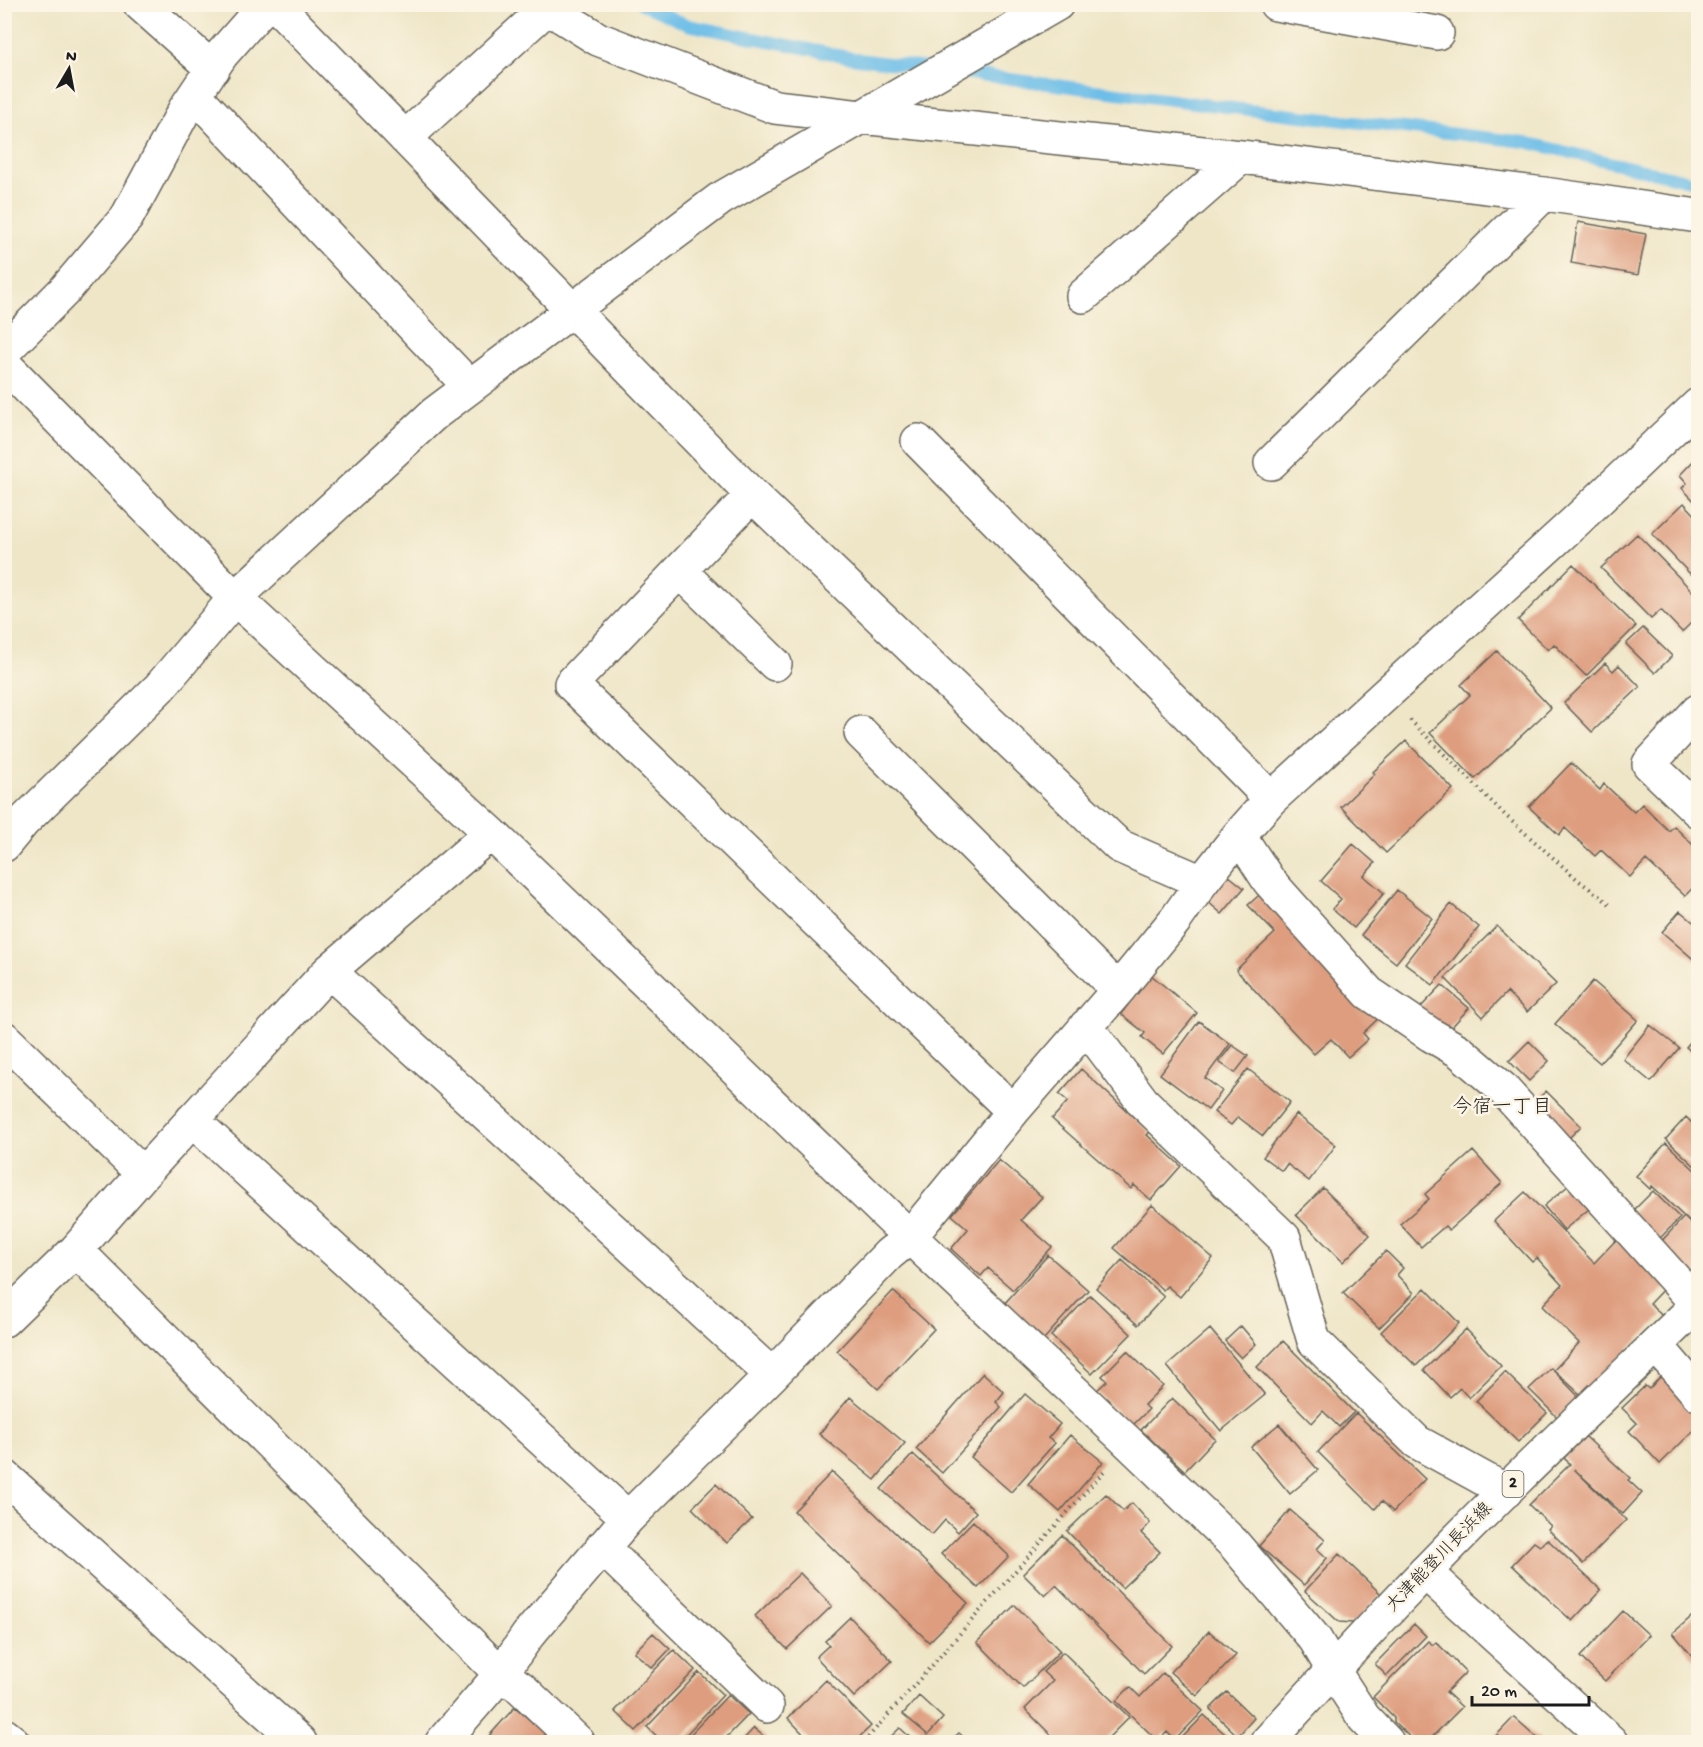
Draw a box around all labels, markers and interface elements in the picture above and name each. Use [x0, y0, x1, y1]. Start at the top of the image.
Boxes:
north arrow [39, 39, 99, 99]
text: N [64, 47, 78, 68]
district label: 今宿一丁目 [1452, 1095, 1552, 1120]
road number: 2 [1502, 1471, 1524, 1497]
street label: 大津能登川長浜線 [1382, 1498, 1498, 1617]
scale bar [1472, 1669, 1589, 1707]
text: 20 m [1481, 1682, 1517, 1703]

